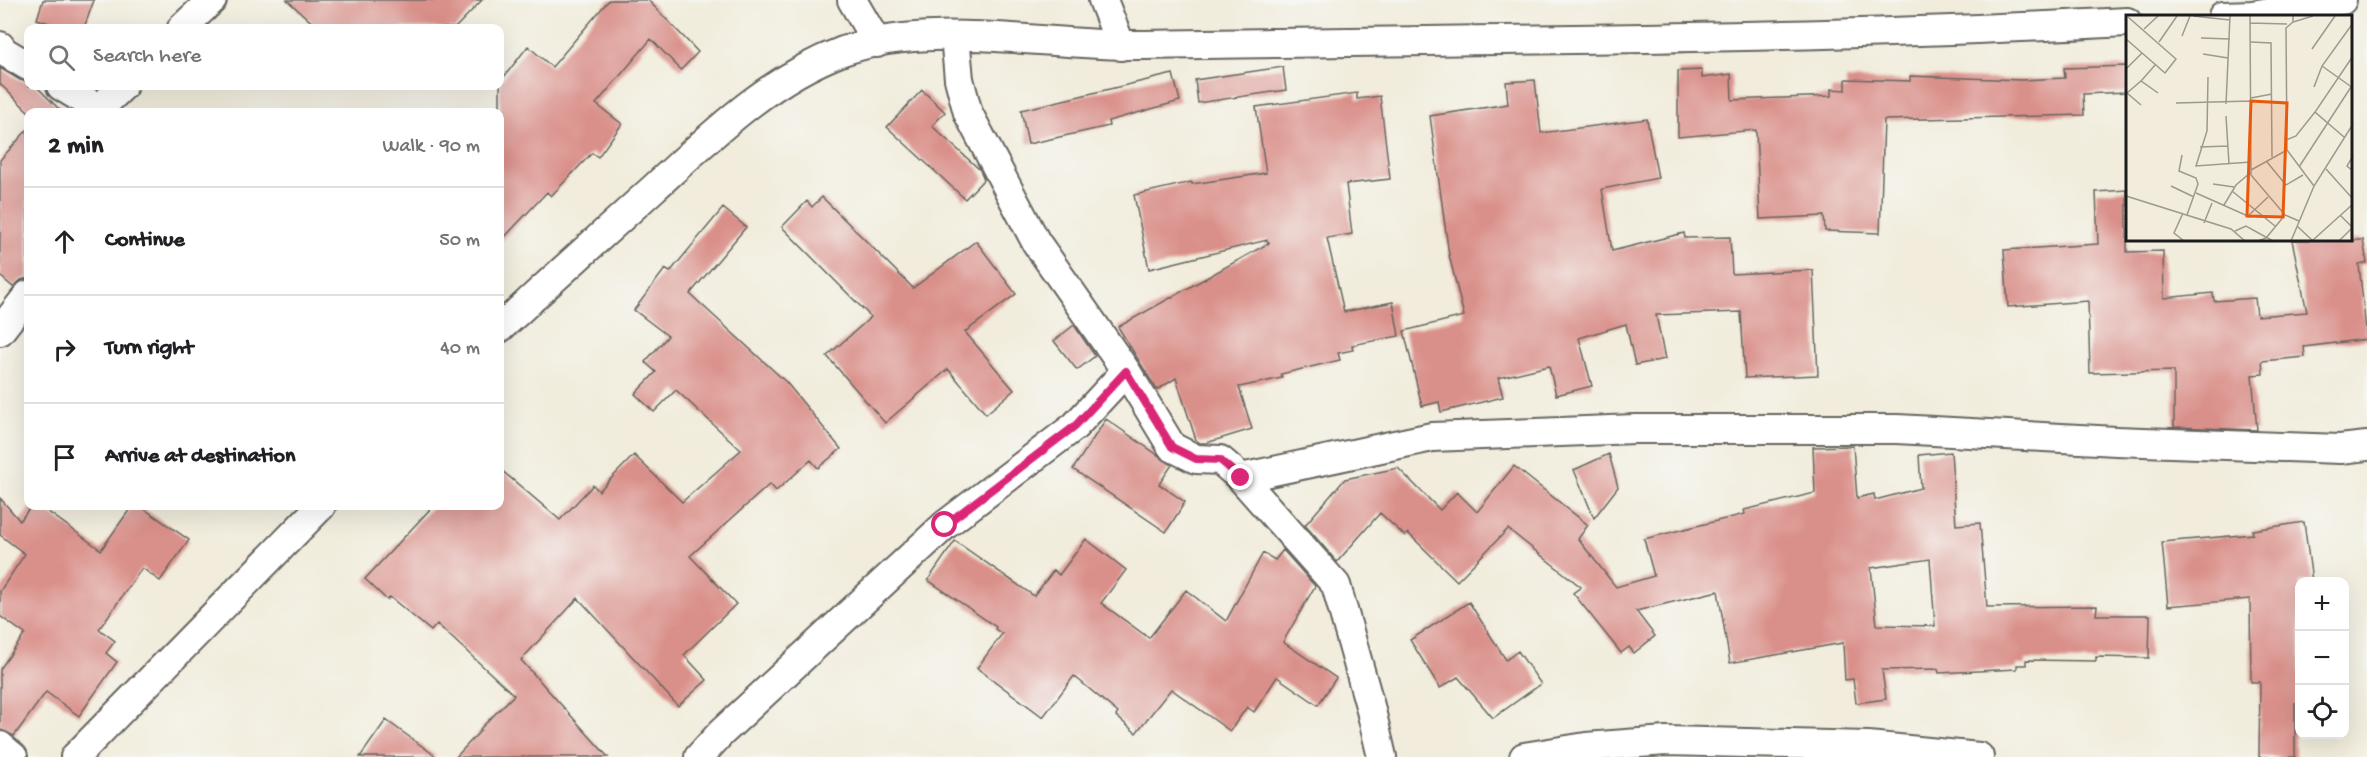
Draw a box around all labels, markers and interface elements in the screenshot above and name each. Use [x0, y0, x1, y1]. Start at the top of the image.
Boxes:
inset map [2126, 15, 2352, 242]
search box [24, 24, 504, 90]
icon: search [45, 41, 78, 74]
text: Search here [93, 44, 201, 70]
text: 2 min [48, 132, 103, 163]
text: Walk · 90 m [383, 136, 480, 159]
icon: ahead [48, 225, 81, 258]
text: Continue [105, 228, 185, 254]
text: 50 m [439, 230, 480, 253]
icon: right [48, 333, 81, 366]
text: Turn right [105, 336, 193, 362]
text: 40 m [440, 338, 480, 361]
icon: arrive [48, 441, 81, 474]
text: Arrive at destination [105, 444, 295, 470]
route end [1227, 464, 1253, 490]
route start [931, 511, 957, 537]
map controls [2295, 577, 2349, 739]
button: + [2295, 577, 2349, 631]
button: − [2295, 631, 2349, 685]
button: locate [2295, 685, 2349, 739]

